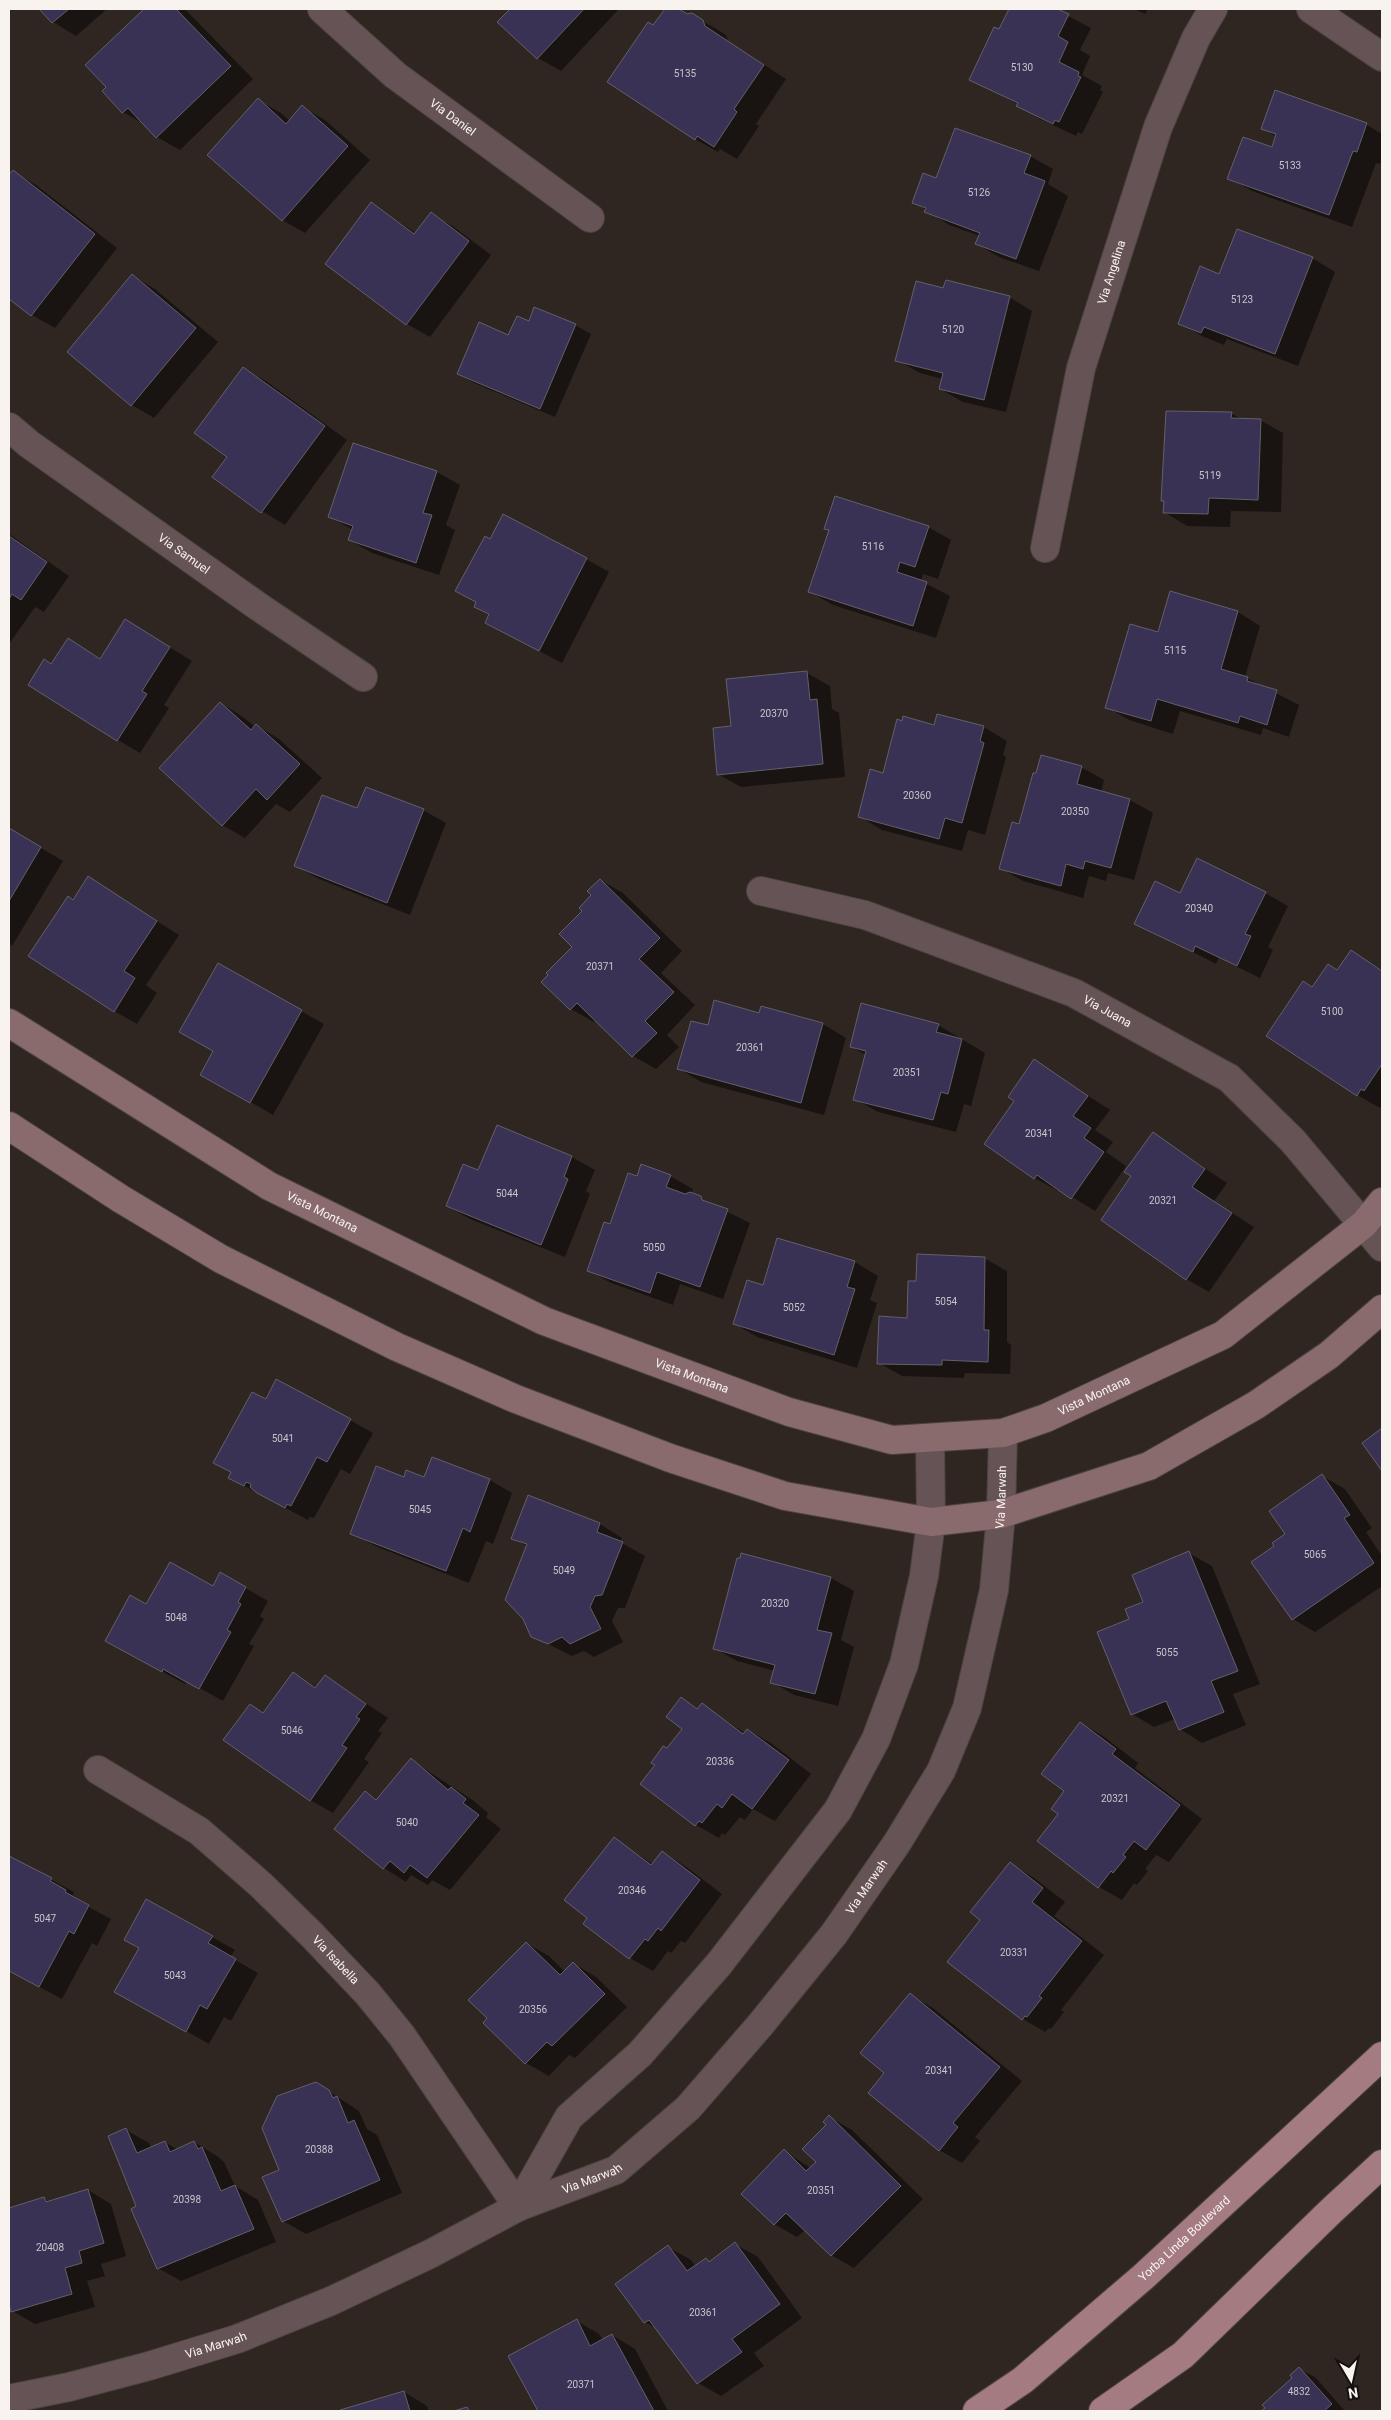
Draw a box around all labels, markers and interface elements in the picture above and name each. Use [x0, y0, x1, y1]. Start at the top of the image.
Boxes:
house number: 5130 [1011, 62, 1034, 73]
house number: 5135 [674, 68, 697, 79]
street label: Via Daniel [427, 96, 478, 139]
house number: 5133 [1279, 160, 1301, 171]
house number: 5126 [968, 187, 991, 198]
street label: Via Angelina [1095, 238, 1128, 306]
house number: 5123 [1231, 294, 1253, 305]
house number: 5120 [942, 324, 965, 335]
house number: 5119 [1199, 470, 1221, 481]
street label: Via Samuel [155, 531, 212, 577]
house number: 5116 [862, 541, 885, 552]
house number: 5115 [1164, 645, 1187, 656]
house number: 20370 [760, 708, 788, 719]
house number: 20360 [903, 790, 931, 801]
house number: 20350 [1061, 806, 1089, 817]
house number: 20340 [1185, 903, 1213, 914]
house number: 20371 [586, 961, 614, 972]
street label: Via Juana [1081, 992, 1134, 1030]
house number: 5100 [1321, 1006, 1344, 1017]
house number: 20361 [736, 1042, 764, 1053]
house number: 20351 [893, 1067, 921, 1078]
house number: 20341 [1025, 1128, 1053, 1139]
house number: 5044 [496, 1188, 519, 1199]
street label: Vista Montana [284, 1189, 360, 1235]
house number: 20321 [1149, 1195, 1177, 1206]
house number: 5050 [643, 1242, 666, 1253]
house number: 5054 [935, 1296, 958, 1307]
house number: 5052 [783, 1302, 806, 1313]
street label: Vista Montana [653, 1356, 731, 1396]
street label: Vista Montana [1056, 1373, 1132, 1418]
house number: 5041 [272, 1433, 294, 1444]
street label: Via Marwah [993, 1465, 1009, 1530]
house number: 5045 [409, 1504, 432, 1515]
house number: 5065 [1304, 1549, 1327, 1560]
house number: 5049 [553, 1565, 575, 1576]
house number: 20320 [761, 1598, 789, 1609]
house number: 5048 [165, 1612, 188, 1623]
house number: 5055 [1156, 1647, 1179, 1658]
house number: 5046 [281, 1725, 304, 1736]
house number: 20336 [706, 1756, 734, 1767]
house number: 20321 [1101, 1793, 1129, 1804]
house number: 5040 [396, 1817, 419, 1828]
street label: Via Marwah [843, 1857, 890, 1917]
house number: 20346 [618, 1885, 646, 1896]
house number: 5047 [34, 1913, 57, 1924]
street label: Via Isabella [309, 1933, 362, 1987]
house number: 20331 [1000, 1947, 1028, 1958]
house number: 5043 [164, 1970, 186, 1981]
house number: 20356 [519, 2004, 547, 2015]
house number: 20341 [925, 2065, 953, 2076]
house number: 20388 [305, 2144, 333, 2155]
street label: Via Marwah [560, 2161, 625, 2197]
house number: 20351 [807, 2185, 835, 2196]
street label: Yorba Linda Boulevard [1136, 2193, 1233, 2284]
house number: 20398 [173, 2194, 201, 2205]
house number: 20408 [36, 2242, 64, 2253]
house number: 20361 [689, 2307, 717, 2318]
street label: Via Marwah [184, 2329, 249, 2361]
north arrow [1326, 2355, 1376, 2405]
house number: 20371 [567, 2379, 595, 2390]
text: N [1347, 2384, 1359, 2402]
house number: 4832 [1288, 2386, 1311, 2397]

